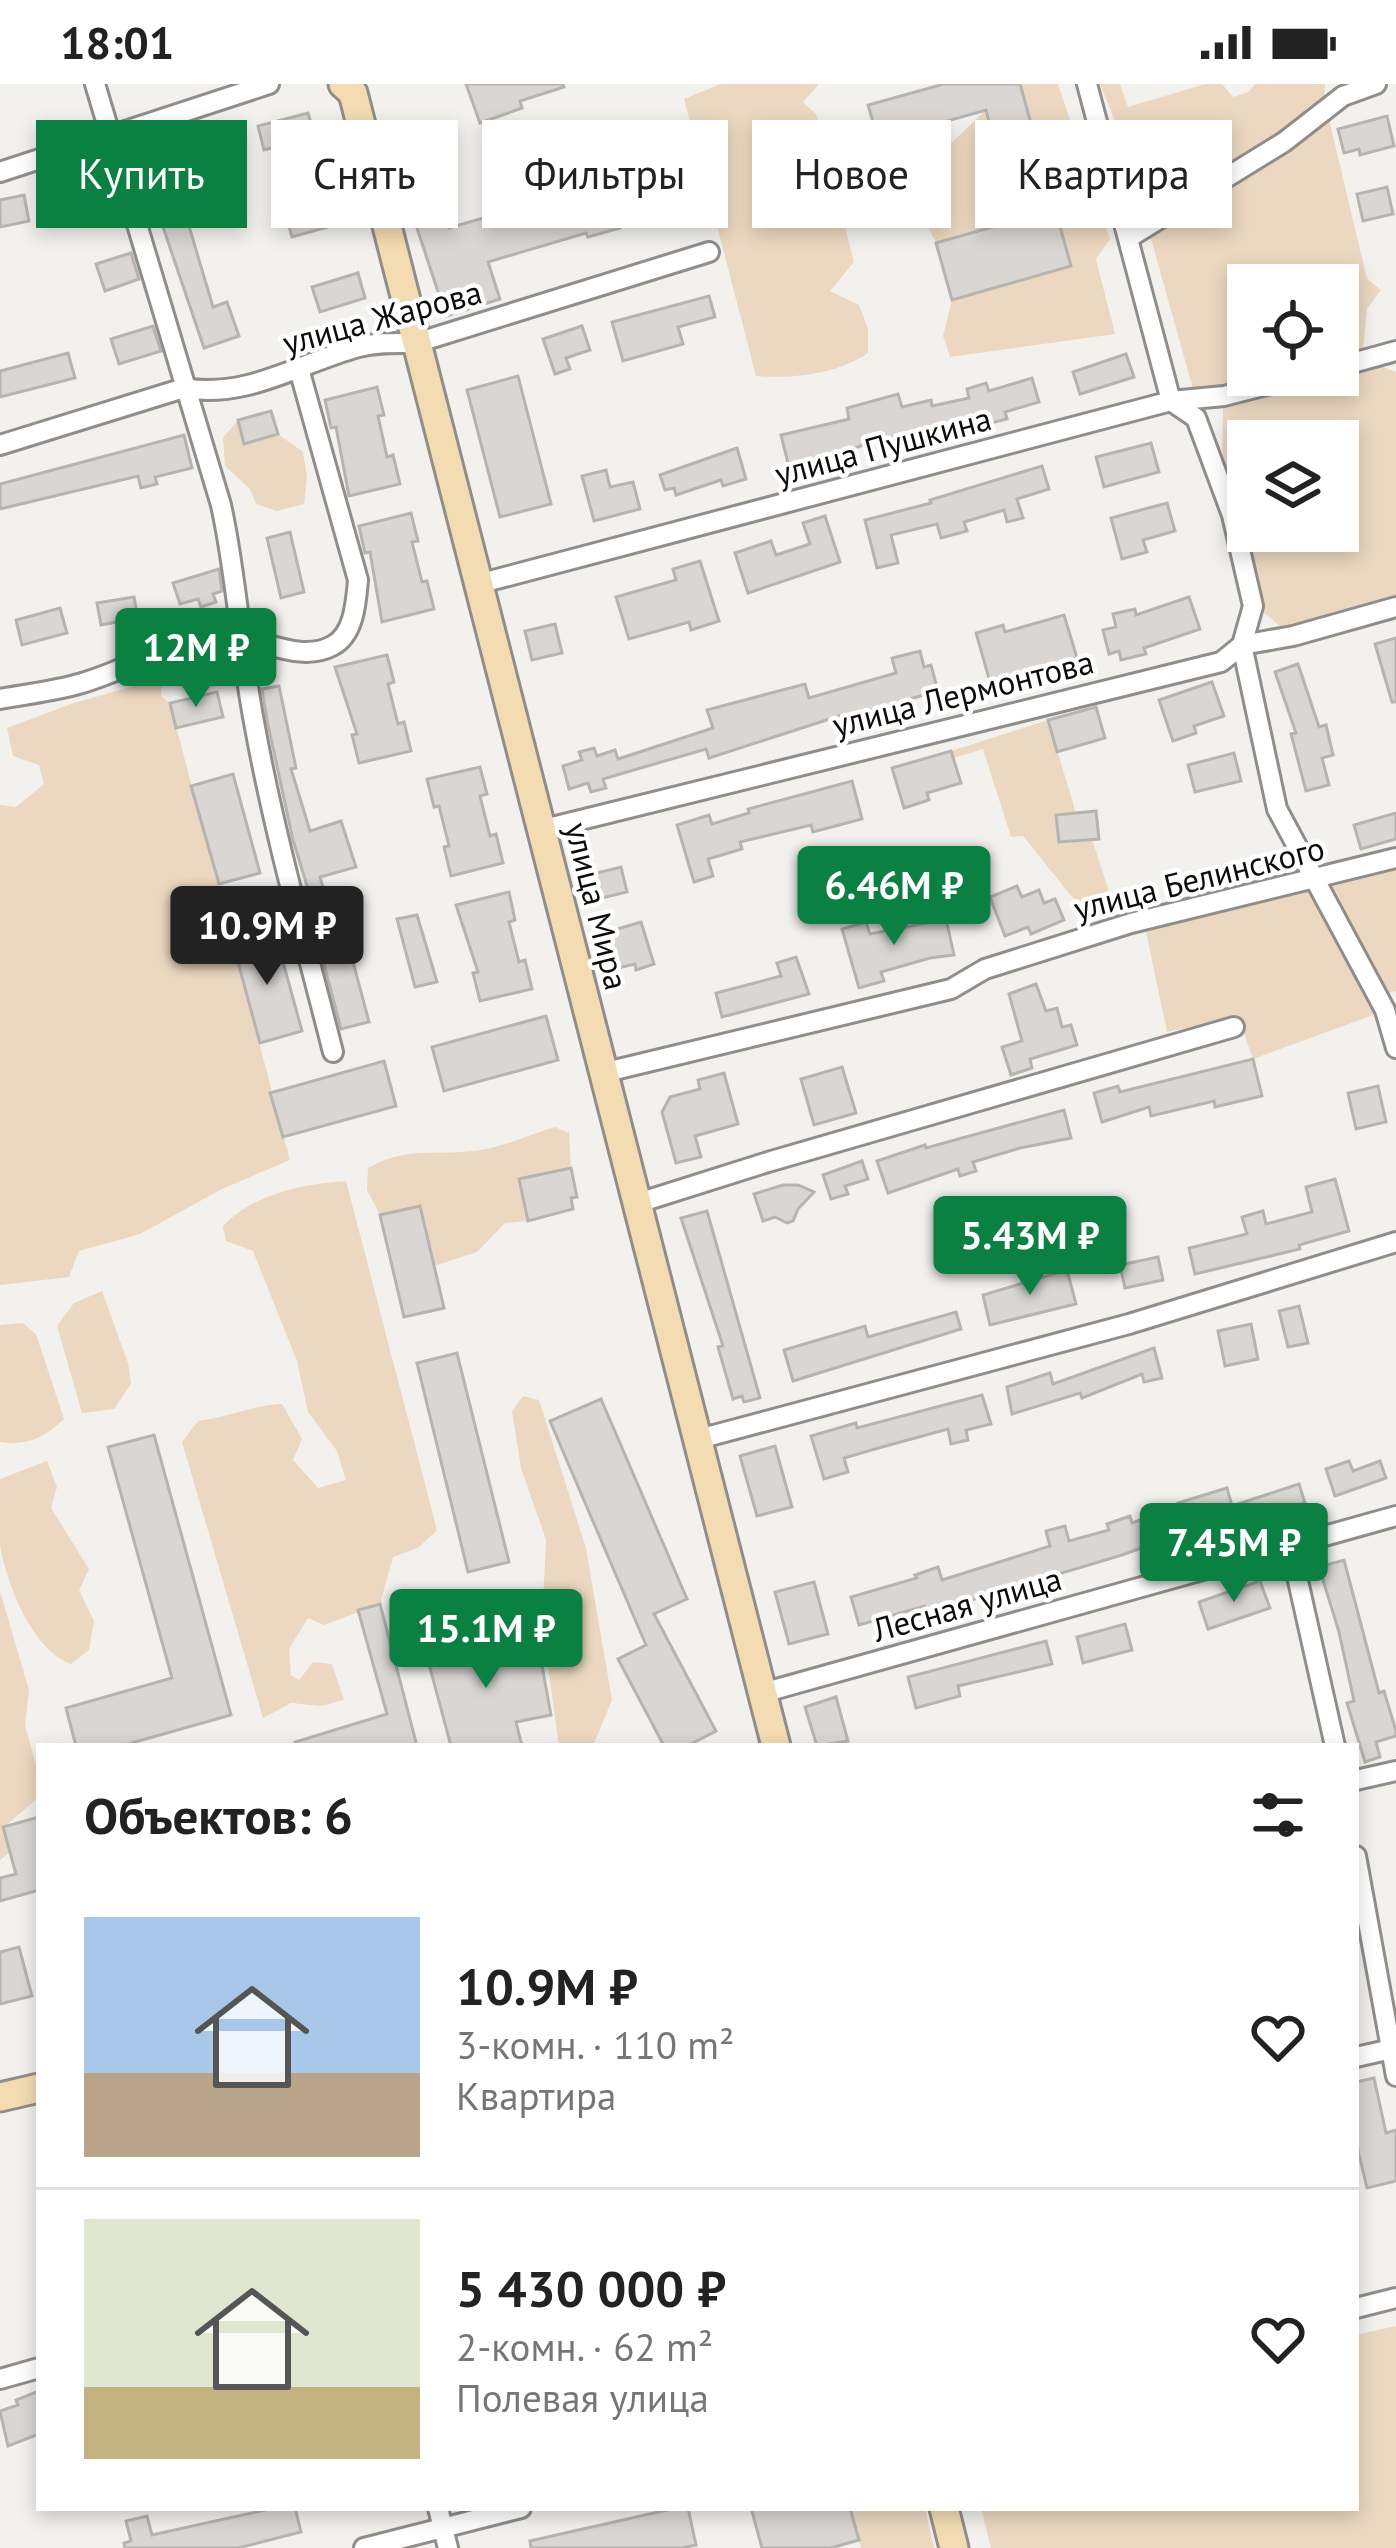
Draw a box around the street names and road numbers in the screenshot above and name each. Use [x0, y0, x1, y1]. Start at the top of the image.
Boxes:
street label: улица Жарова [278, 269, 486, 364]
street label: улица Пушкина [770, 396, 996, 495]
street label: улица Лермонтова [828, 639, 1098, 746]
street label: улица Мира [556, 818, 639, 994]
street label: улица Белинского [1069, 826, 1329, 929]
street label: Лесная улица [866, 1556, 1066, 1651]

